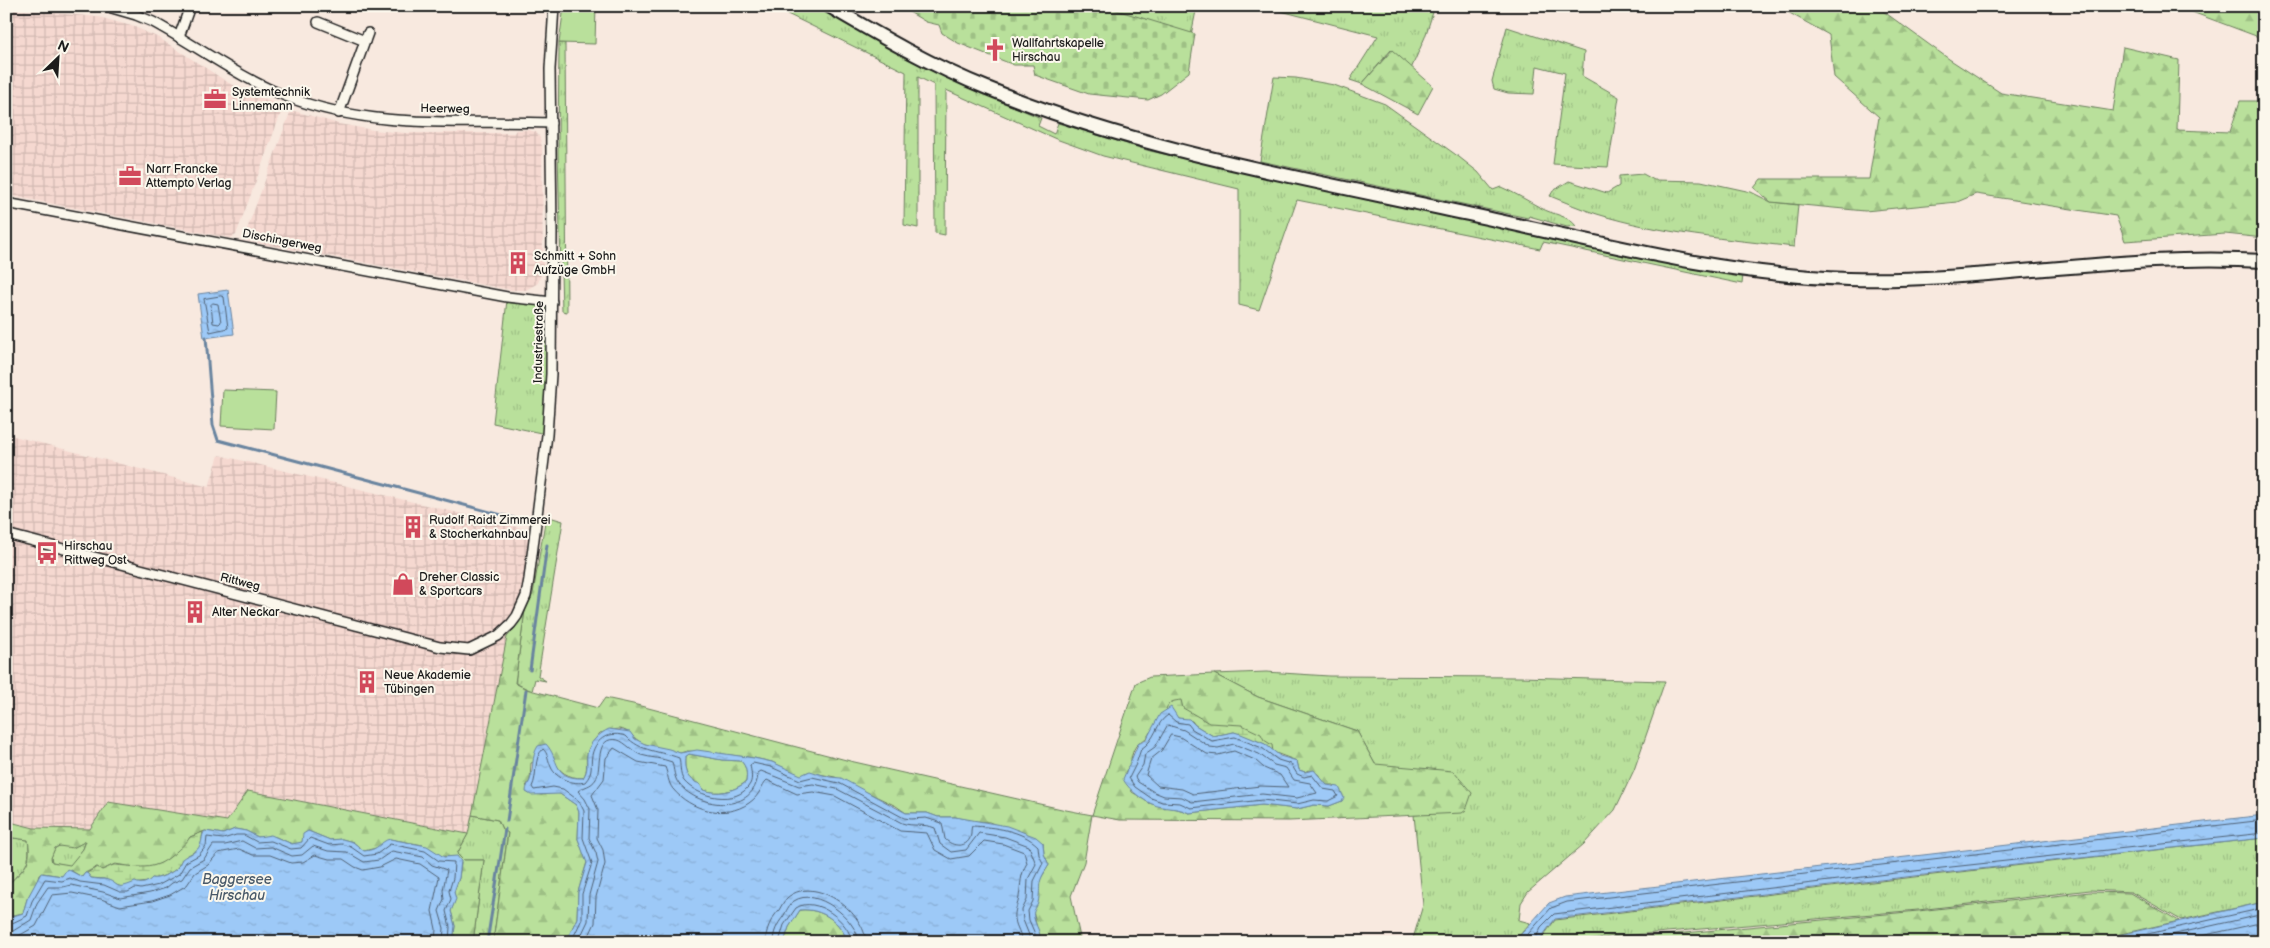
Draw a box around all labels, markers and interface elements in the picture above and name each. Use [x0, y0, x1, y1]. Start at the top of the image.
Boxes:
north arrow [32, 32, 82, 82]
place label: Wallfahrtskapelle Hirschau [1012, 36, 1104, 65]
text: N [55, 37, 72, 57]
church icon: Wallfahrtskapelle Hirschau [982, 37, 1008, 63]
place label: Systemtechnik Linnemann [232, 85, 310, 114]
office icon: Systemtechnik Linnemann [202, 86, 228, 112]
street label: Heerweg [420, 101, 470, 117]
place label: Narr Francke Attempto Verlag [146, 162, 232, 191]
office icon: Narr Francke Attempto Verlag [117, 163, 143, 189]
street label: Dischingerweg [241, 226, 323, 256]
place label: Schmitt + Sohn Aufzüge GmbH [534, 249, 616, 278]
building icon: Schmitt + Sohn Aufzüge GmbH [505, 250, 531, 276]
street label: Industriestraße [531, 301, 547, 383]
place label: Rudolf Raidt Zimmerei & Stocherkahnbau [429, 513, 551, 542]
building icon: Rudolf Raidt Zimmerei & Stocherkahnbau [400, 514, 426, 540]
place label: Hirschau Rittweg Ost [64, 539, 127, 568]
bus stop icon: Hirschau Rittweg Ost [34, 540, 60, 566]
street label: Rittweg [218, 570, 262, 594]
place label: Dreher Classic & Sportcars [419, 570, 499, 599]
shop icon: Dreher Classic & Sportcars [390, 571, 416, 597]
building icon: Alter Neckar [182, 599, 208, 625]
place label: Alter Neckar [212, 605, 280, 620]
place label: Neue Akademie Tübingen [384, 668, 471, 697]
building icon: Neue Akademie Tübingen [354, 669, 380, 695]
water label: Baggersee Hirschau [202, 871, 272, 904]

